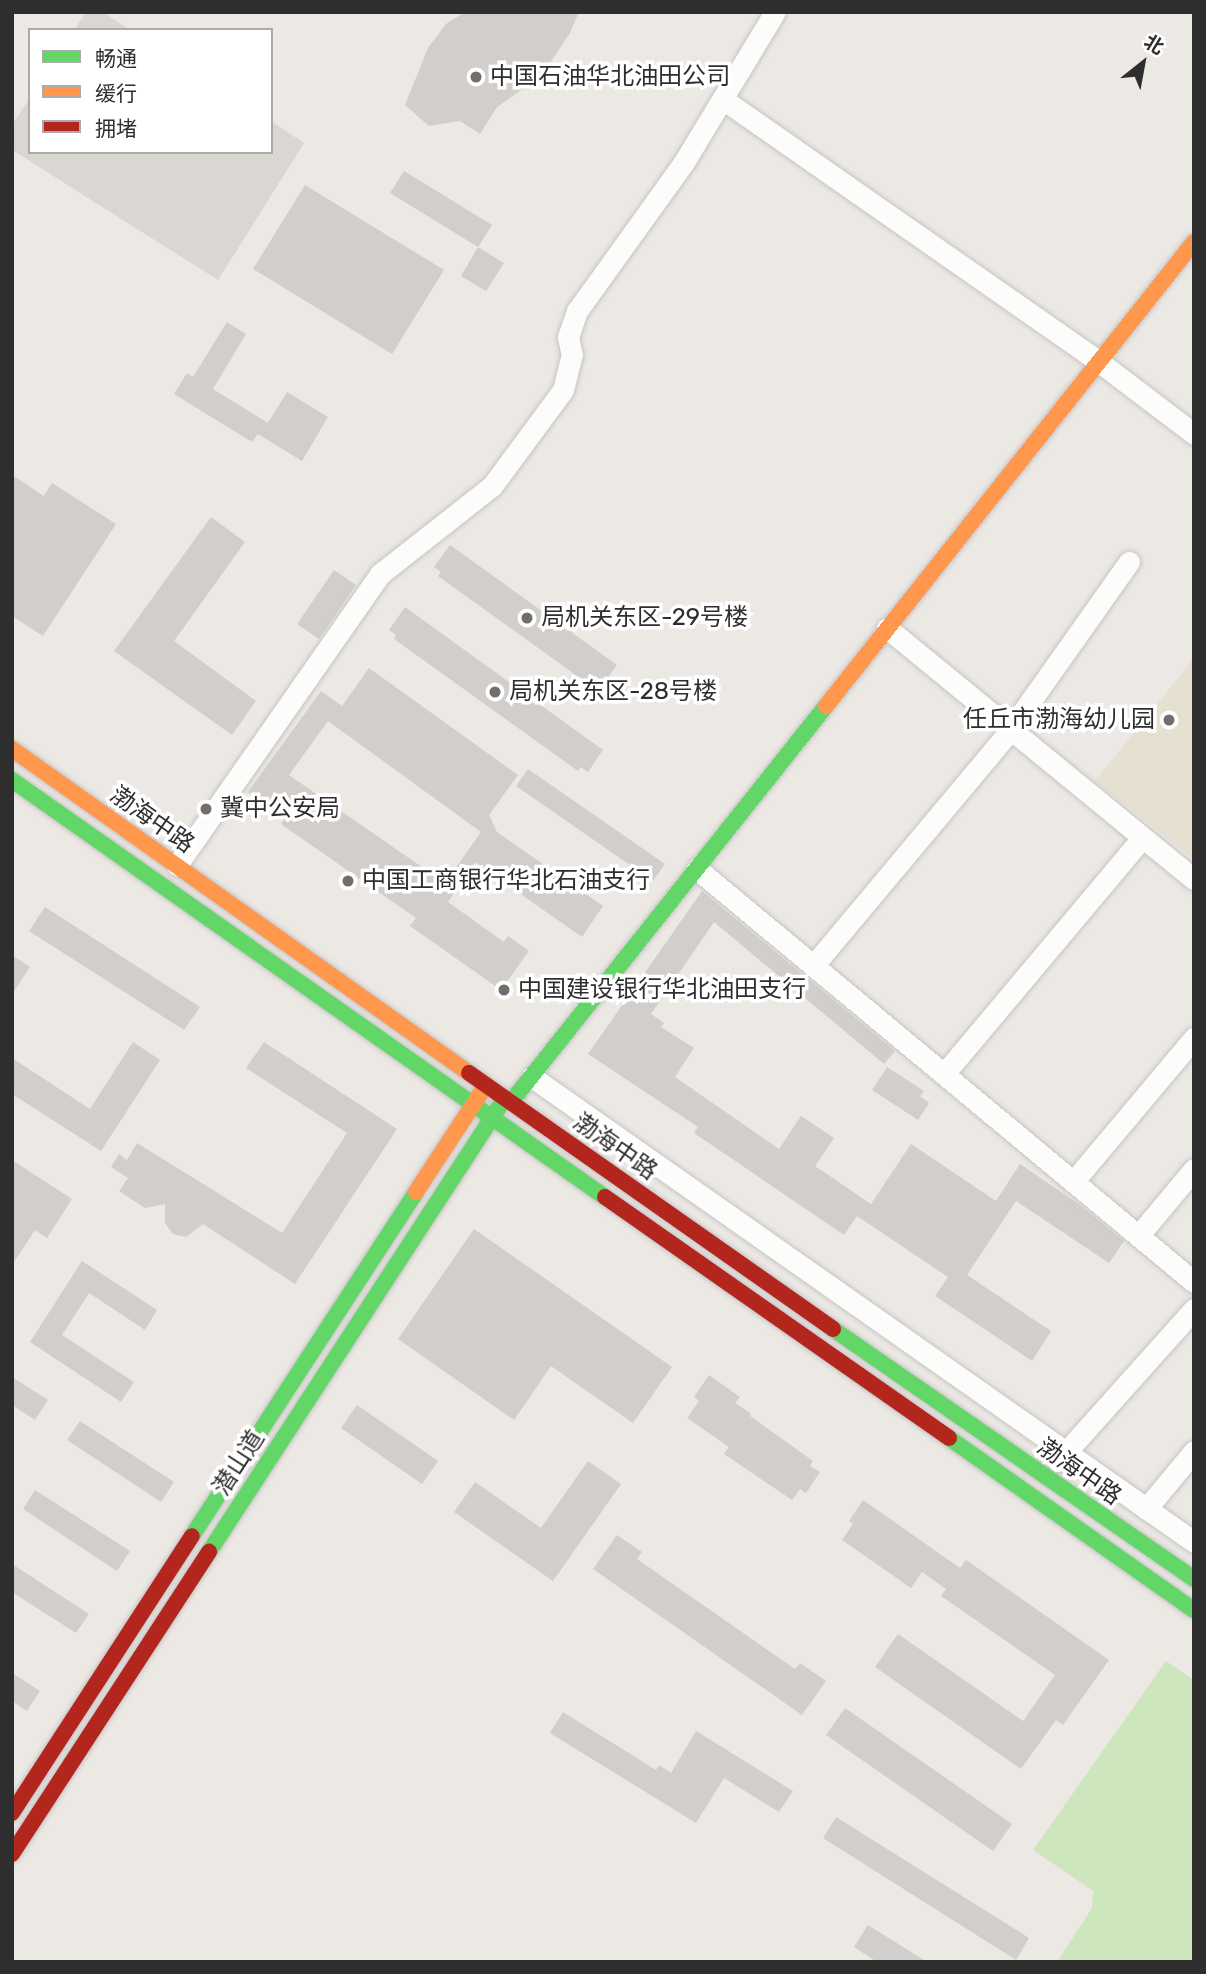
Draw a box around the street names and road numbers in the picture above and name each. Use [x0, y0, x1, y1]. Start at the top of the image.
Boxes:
street label: 渤海中路 [104, 781, 200, 859]
street label: 渤海中路 [567, 1108, 663, 1186]
street label: 潜山道 [207, 1425, 271, 1501]
street label: 渤海中路 [1031, 1433, 1127, 1511]

